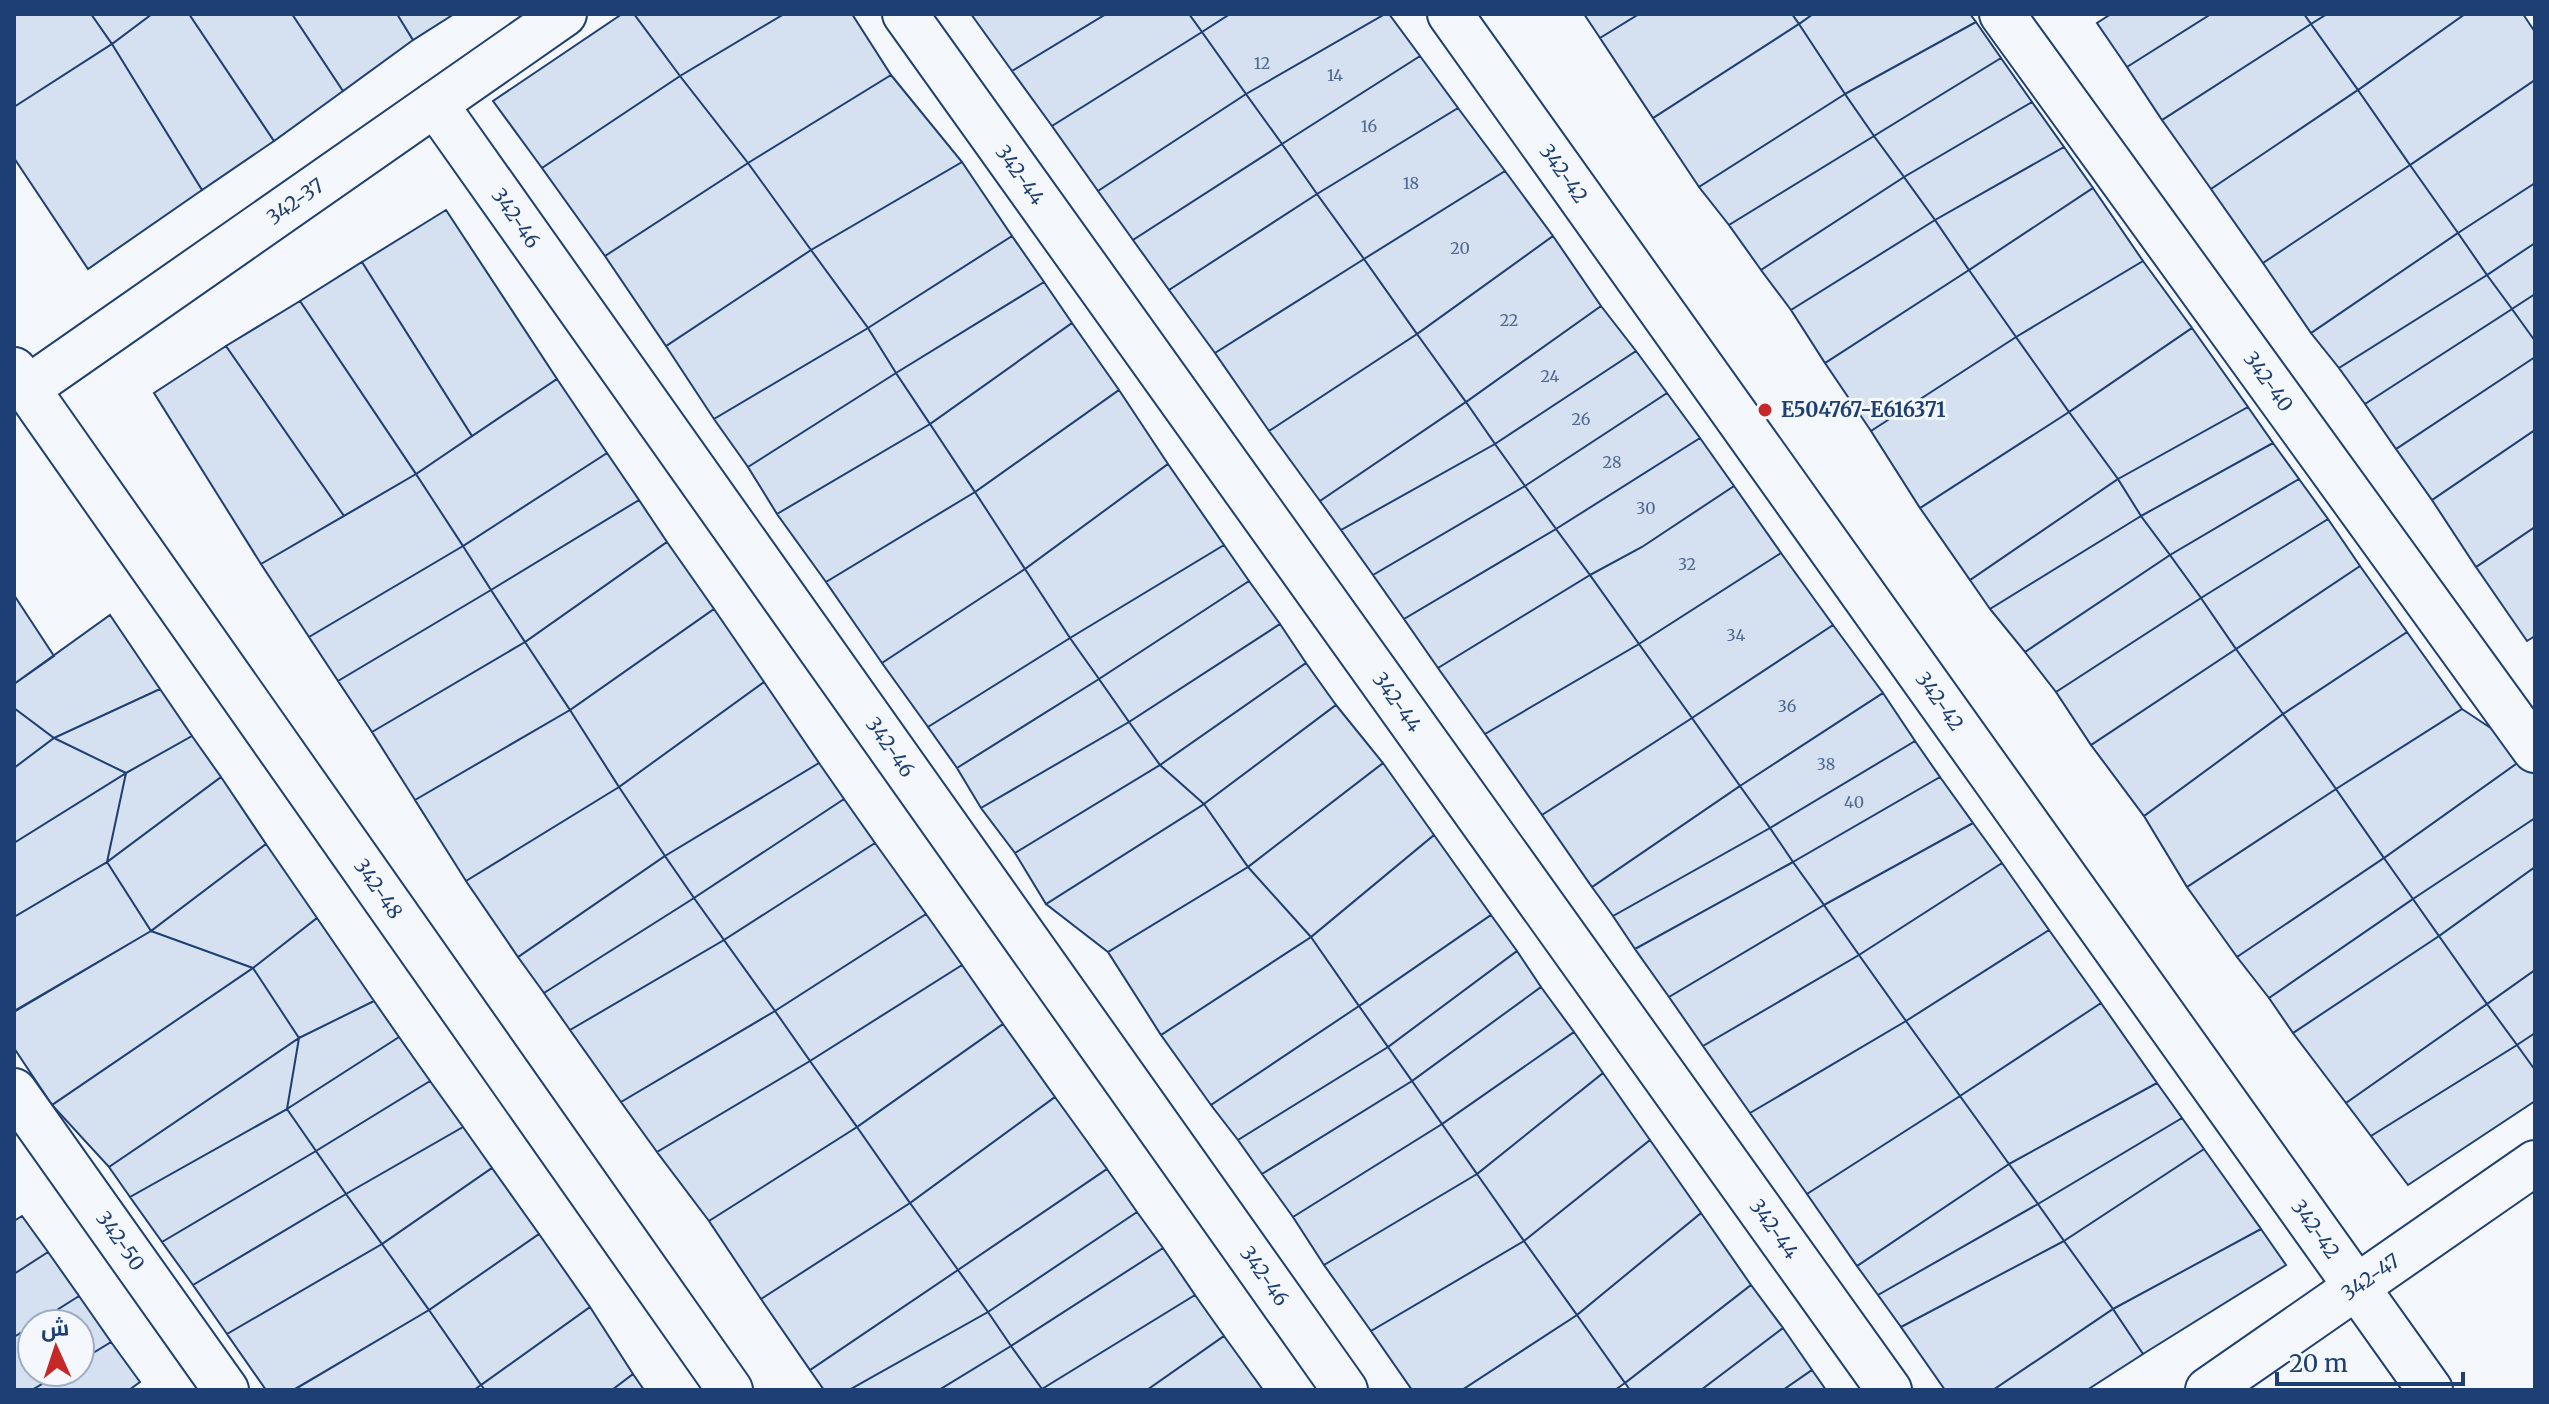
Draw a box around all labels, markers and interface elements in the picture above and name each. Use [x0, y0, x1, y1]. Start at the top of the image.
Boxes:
house number: 12 [1254, 53, 1270, 73]
house number: 14 [1327, 65, 1343, 85]
house number: 16 [1361, 116, 1377, 136]
street label: 342-42 [1535, 139, 1594, 208]
street label: 342-44 [991, 140, 1050, 210]
street label: 342-37 [262, 172, 328, 230]
house number: 18 [1403, 173, 1419, 193]
street label: 342-46 [487, 183, 546, 253]
house number: 20 [1450, 238, 1470, 258]
house number: 22 [1500, 310, 1518, 330]
street label: 342-40 [2239, 346, 2299, 416]
house number: 24 [1541, 366, 1560, 386]
place label: E504767-E616371 [1781, 397, 1946, 422]
marker: E504767-E616371 [1756, 401, 1774, 419]
house number: 26 [1572, 409, 1591, 429]
house number: 28 [1603, 452, 1621, 472]
house number: 30 [1636, 498, 1656, 518]
house number: 32 [1678, 554, 1696, 574]
house number: 34 [1727, 625, 1746, 645]
street label: 342-44 [1368, 667, 1427, 737]
street label: 342-42 [1911, 667, 1969, 735]
house number: 36 [1778, 696, 1797, 716]
street label: 342-46 [861, 712, 920, 782]
house number: 38 [1817, 754, 1835, 774]
house number: 40 [1844, 792, 1864, 812]
street label: 342-48 [349, 854, 408, 923]
street label: 342-44 [1745, 1194, 1804, 1264]
street label: 342-42 [2287, 1195, 2345, 1263]
street label: 342-50 [91, 1206, 150, 1275]
street label: 342-46 [1235, 1241, 1295, 1311]
street label: 342-47 [2337, 1248, 2404, 1305]
north arrow [16, 1308, 96, 1388]
text: ش [40, 1313, 70, 1343]
scale bar [2277, 1336, 2463, 1386]
text: 20 m [2289, 1348, 2348, 1379]

